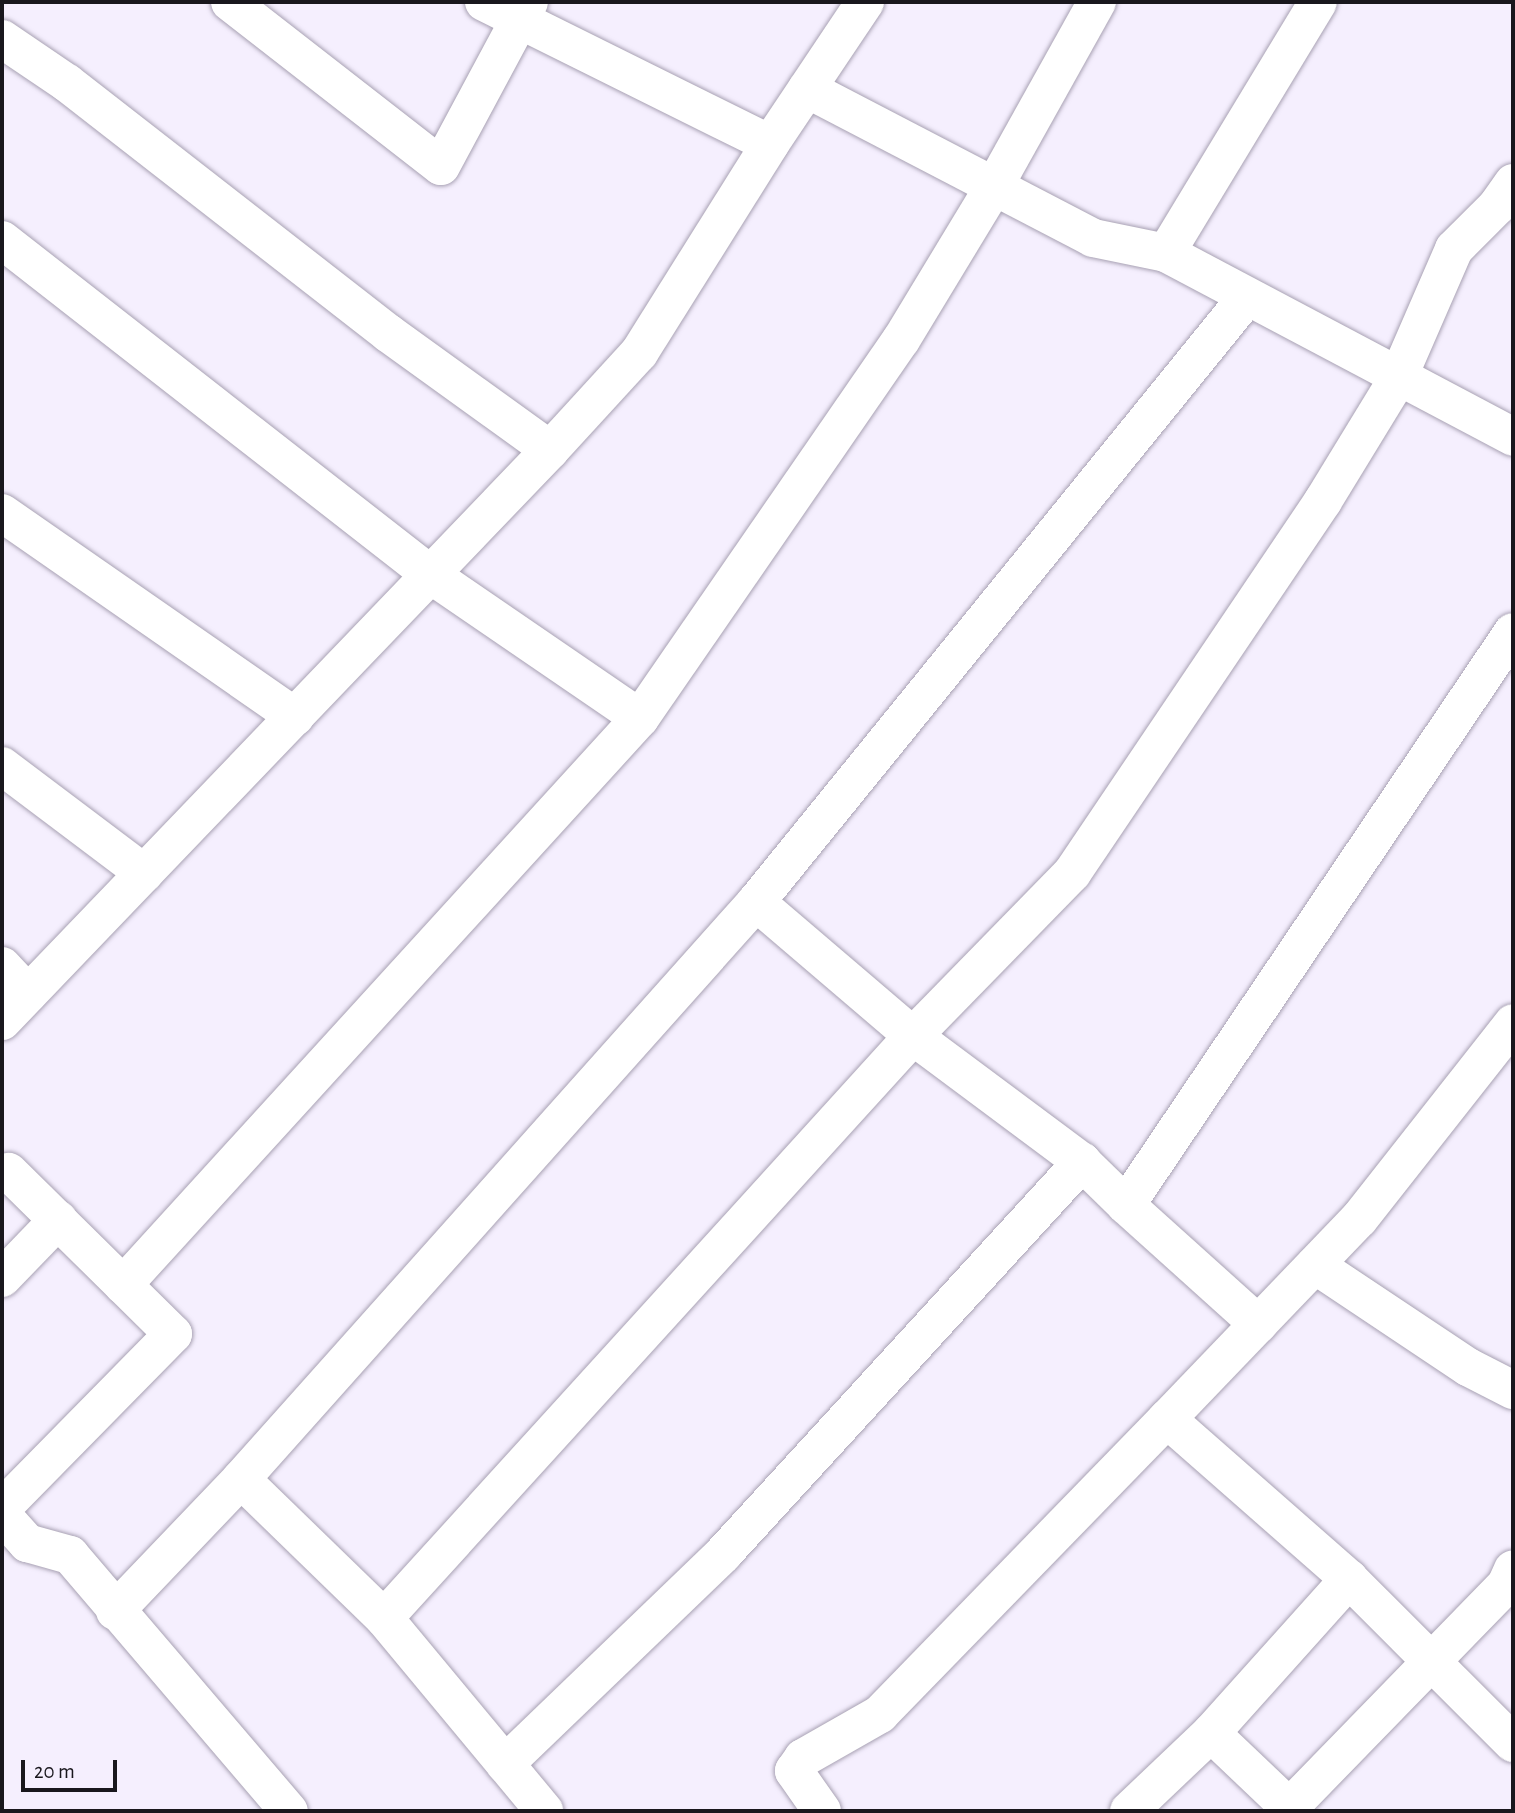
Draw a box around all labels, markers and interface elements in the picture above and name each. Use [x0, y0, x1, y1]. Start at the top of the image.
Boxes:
scale bar [24, 1746, 121, 1790]
text: 20 m [34, 1761, 75, 1782]

